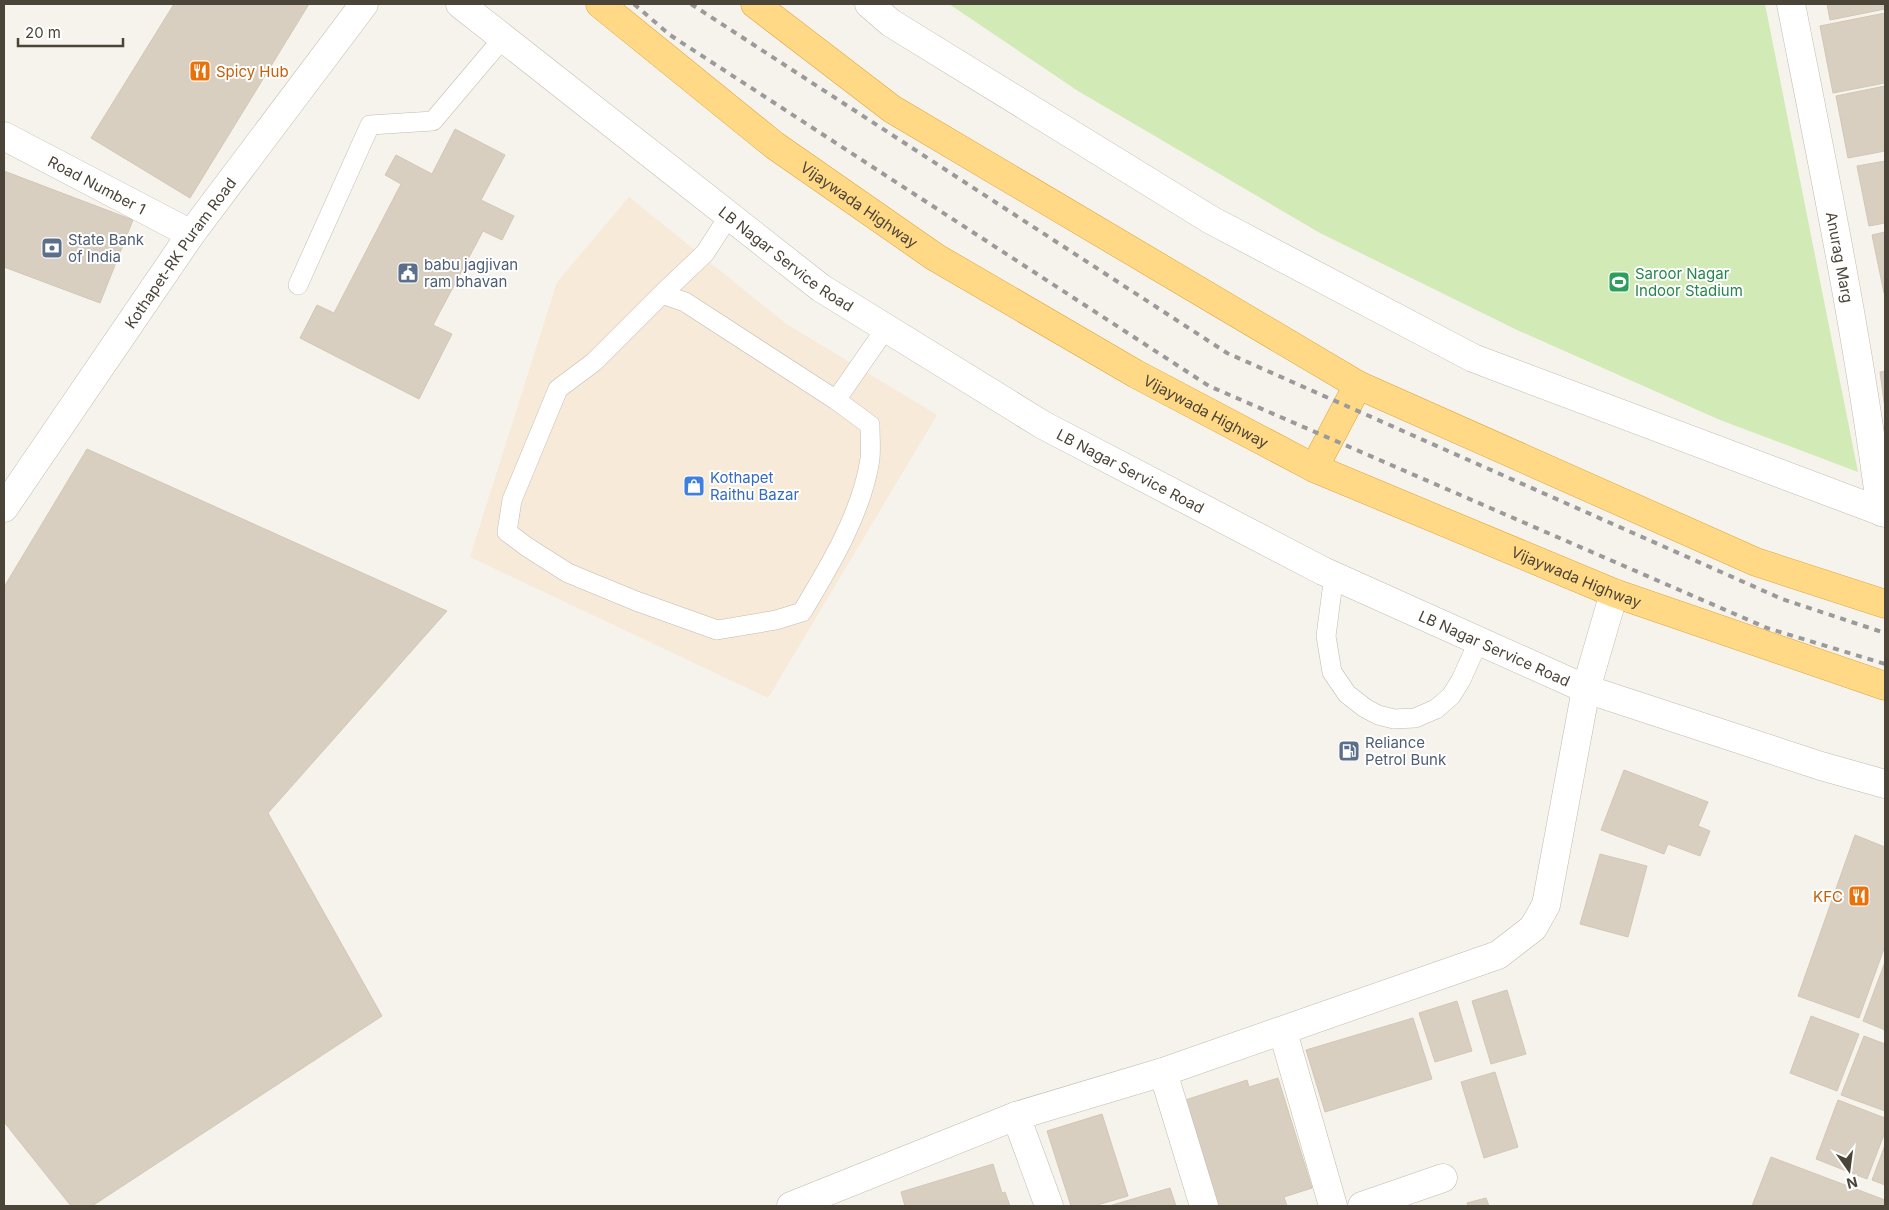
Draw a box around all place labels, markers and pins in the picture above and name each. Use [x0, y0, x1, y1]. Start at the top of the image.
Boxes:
restaurant icon: Spicy Hub [188, 59, 212, 83]
place label: Spicy Hub [216, 62, 289, 81]
place label: State Bank of India [68, 230, 145, 266]
bank icon: State Bank of India [40, 236, 64, 260]
place label: babu jagjivan ram bhavan [424, 255, 518, 291]
public building icon: babu jagjivan ram bhavan [396, 261, 420, 285]
place label: Saroor Nagar Indoor Stadium [1635, 264, 1743, 300]
sports icon: Saroor Nagar Indoor Stadium [1607, 270, 1631, 294]
place label: Kothapet Raithu Bazar [710, 468, 799, 504]
shop icon: Kothapet Raithu Bazar [682, 474, 706, 498]
place label: Reliance Petrol Bunk [1365, 733, 1447, 769]
fuel station icon: Reliance Petrol Bunk [1337, 739, 1361, 763]
restaurant icon: KFC [1847, 884, 1871, 908]
place label: KFC [1813, 887, 1843, 906]

